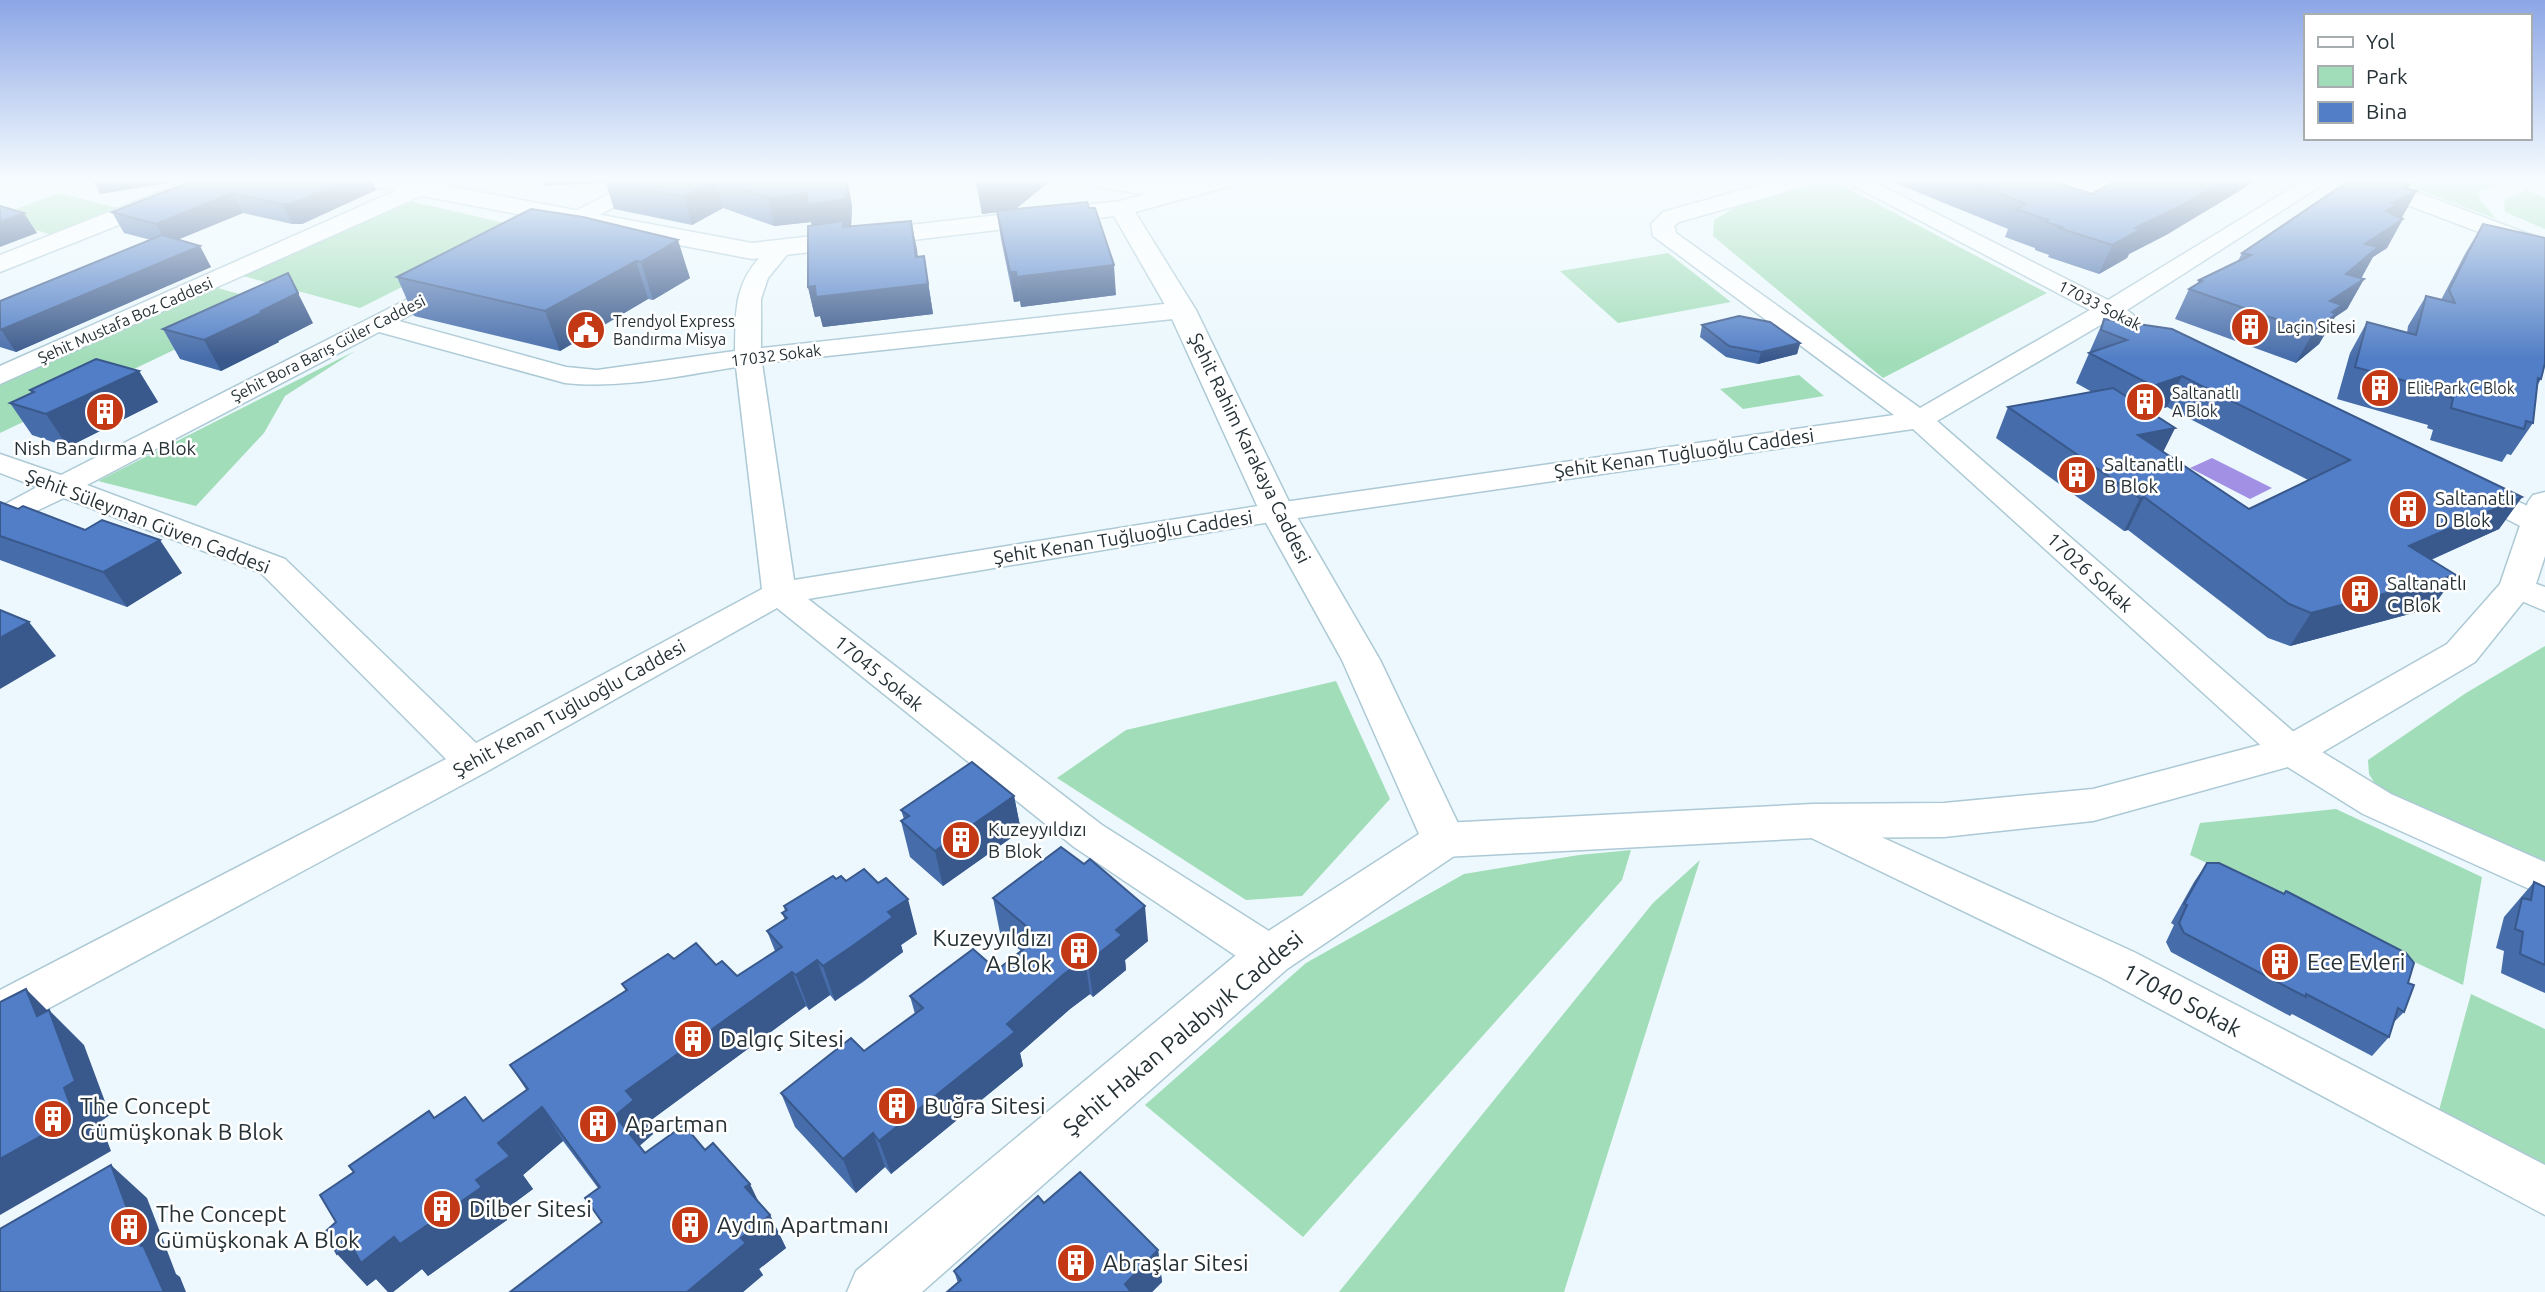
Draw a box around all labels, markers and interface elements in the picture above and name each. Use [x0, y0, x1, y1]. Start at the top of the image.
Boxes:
legend [2304, 14, 2531, 140]
text: Yol [2366, 29, 2395, 53]
text: Park [2366, 64, 2408, 88]
text: Bina [2366, 99, 2407, 123]
street label: Şehit Mustafa Boz Caddesi [35, 273, 215, 367]
street label: 17033 Sokak [2055, 276, 2145, 334]
street label: Şehit Bora Barış Güler Caddesi [228, 291, 428, 405]
building icon: Laçin Sitesi [2229, 306, 2271, 348]
public building icon: Trendyol Express Bandırma Misya [565, 309, 607, 351]
place label: Trendyol Express Bandırma Misya [613, 312, 735, 348]
place label: Laçin Sitesi [2277, 318, 2356, 336]
street label: Şehit Rahim Karakaya Caddesi [1185, 329, 1315, 567]
street label: 17032 Sokak [730, 341, 822, 369]
building icon: Elit Park C Blok [2359, 367, 2401, 409]
place label: Elit Park C Blok [2407, 379, 2515, 397]
building icon: Saltanatlı A Blok [2124, 381, 2166, 423]
place label: Saltanatlı A Blok [2172, 384, 2239, 420]
building icon: Nish Bandırma A Blok [84, 391, 126, 433]
street label: Şehit Kenan Tuğluoğlu Caddesi [1553, 424, 1815, 482]
place label: Nish Bandırma A Blok [14, 437, 197, 459]
place label: Saltanatlı B Blok [2104, 453, 2184, 497]
building icon: Saltanatlı B Blok [2056, 454, 2098, 496]
street label: Şehit Süleyman Güven Caddesi [23, 464, 273, 578]
place label: Saltanatlı D Blok [2435, 487, 2515, 531]
building icon: Saltanatlı D Blok [2387, 488, 2429, 530]
street label: Şehit Kenan Tuğluoğlu Caddesi [992, 506, 1254, 568]
street label: 17026 Sokak [2043, 528, 2138, 617]
place label: Saltanatlı C Blok [2387, 572, 2467, 616]
building icon: Saltanatlı C Blok [2339, 573, 2381, 615]
street label: 17045 Sokak [830, 630, 928, 716]
street label: Şehit Kenan Tuğluoğlu Caddesi [449, 635, 689, 781]
place label: Kuzeyyıldızı B Blok [988, 818, 1087, 862]
building icon: Kuzeyyıldızı B Blok [940, 819, 982, 861]
place label: Kuzeyyıldızı A Blok [932, 925, 1052, 976]
street label: Şehit Hakan Palabıyık Caddesi [1058, 925, 1307, 1140]
building icon: Kuzeyyıldızı A Blok [1058, 930, 1100, 972]
building icon: Ece Evleri [2259, 941, 2301, 983]
place label: Ece Evleri [2307, 949, 2405, 974]
street label: 17040 Sokak [2119, 958, 2246, 1041]
building icon: Dalgıç Sitesi [672, 1018, 714, 1060]
place label: Dalgıç Sitesi [720, 1026, 844, 1051]
building icon: Buğra Sitesi [876, 1085, 918, 1127]
place label: The Concept Gümüşkonak B Blok [80, 1093, 284, 1144]
place label: Buğra Sitesi [924, 1093, 1046, 1118]
building icon: The Concept Gümüşkonak B Blok [32, 1098, 74, 1140]
building icon: Apartman [577, 1103, 619, 1145]
place label: Apartman [625, 1111, 728, 1136]
building icon: Dilber Sitesi [421, 1188, 463, 1230]
place label: Dilber Sitesi [469, 1196, 592, 1221]
place label: The Concept Gümüşkonak A Blok [156, 1201, 360, 1252]
building icon: Aydın Apartmanı [669, 1204, 711, 1246]
building icon: The Concept Gümüşkonak A Blok [108, 1206, 150, 1248]
place label: Aydın Apartmanı [717, 1212, 889, 1237]
building icon: Abraşlar Sitesi [1055, 1242, 1097, 1284]
place label: Abraşlar Sitesi [1103, 1250, 1249, 1275]

